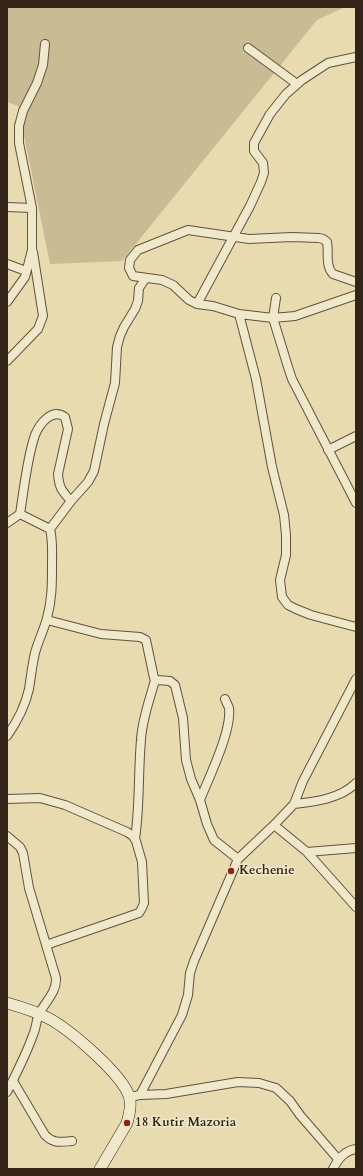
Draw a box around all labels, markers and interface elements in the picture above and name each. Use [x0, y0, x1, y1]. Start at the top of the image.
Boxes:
place label: Kechenie [239, 863, 295, 879]
marker: Kechenie [226, 866, 236, 876]
place label: 18 Kutir Mazoria [135, 1115, 236, 1131]
marker: 18 Kutir Mazoria [122, 1118, 132, 1128]

